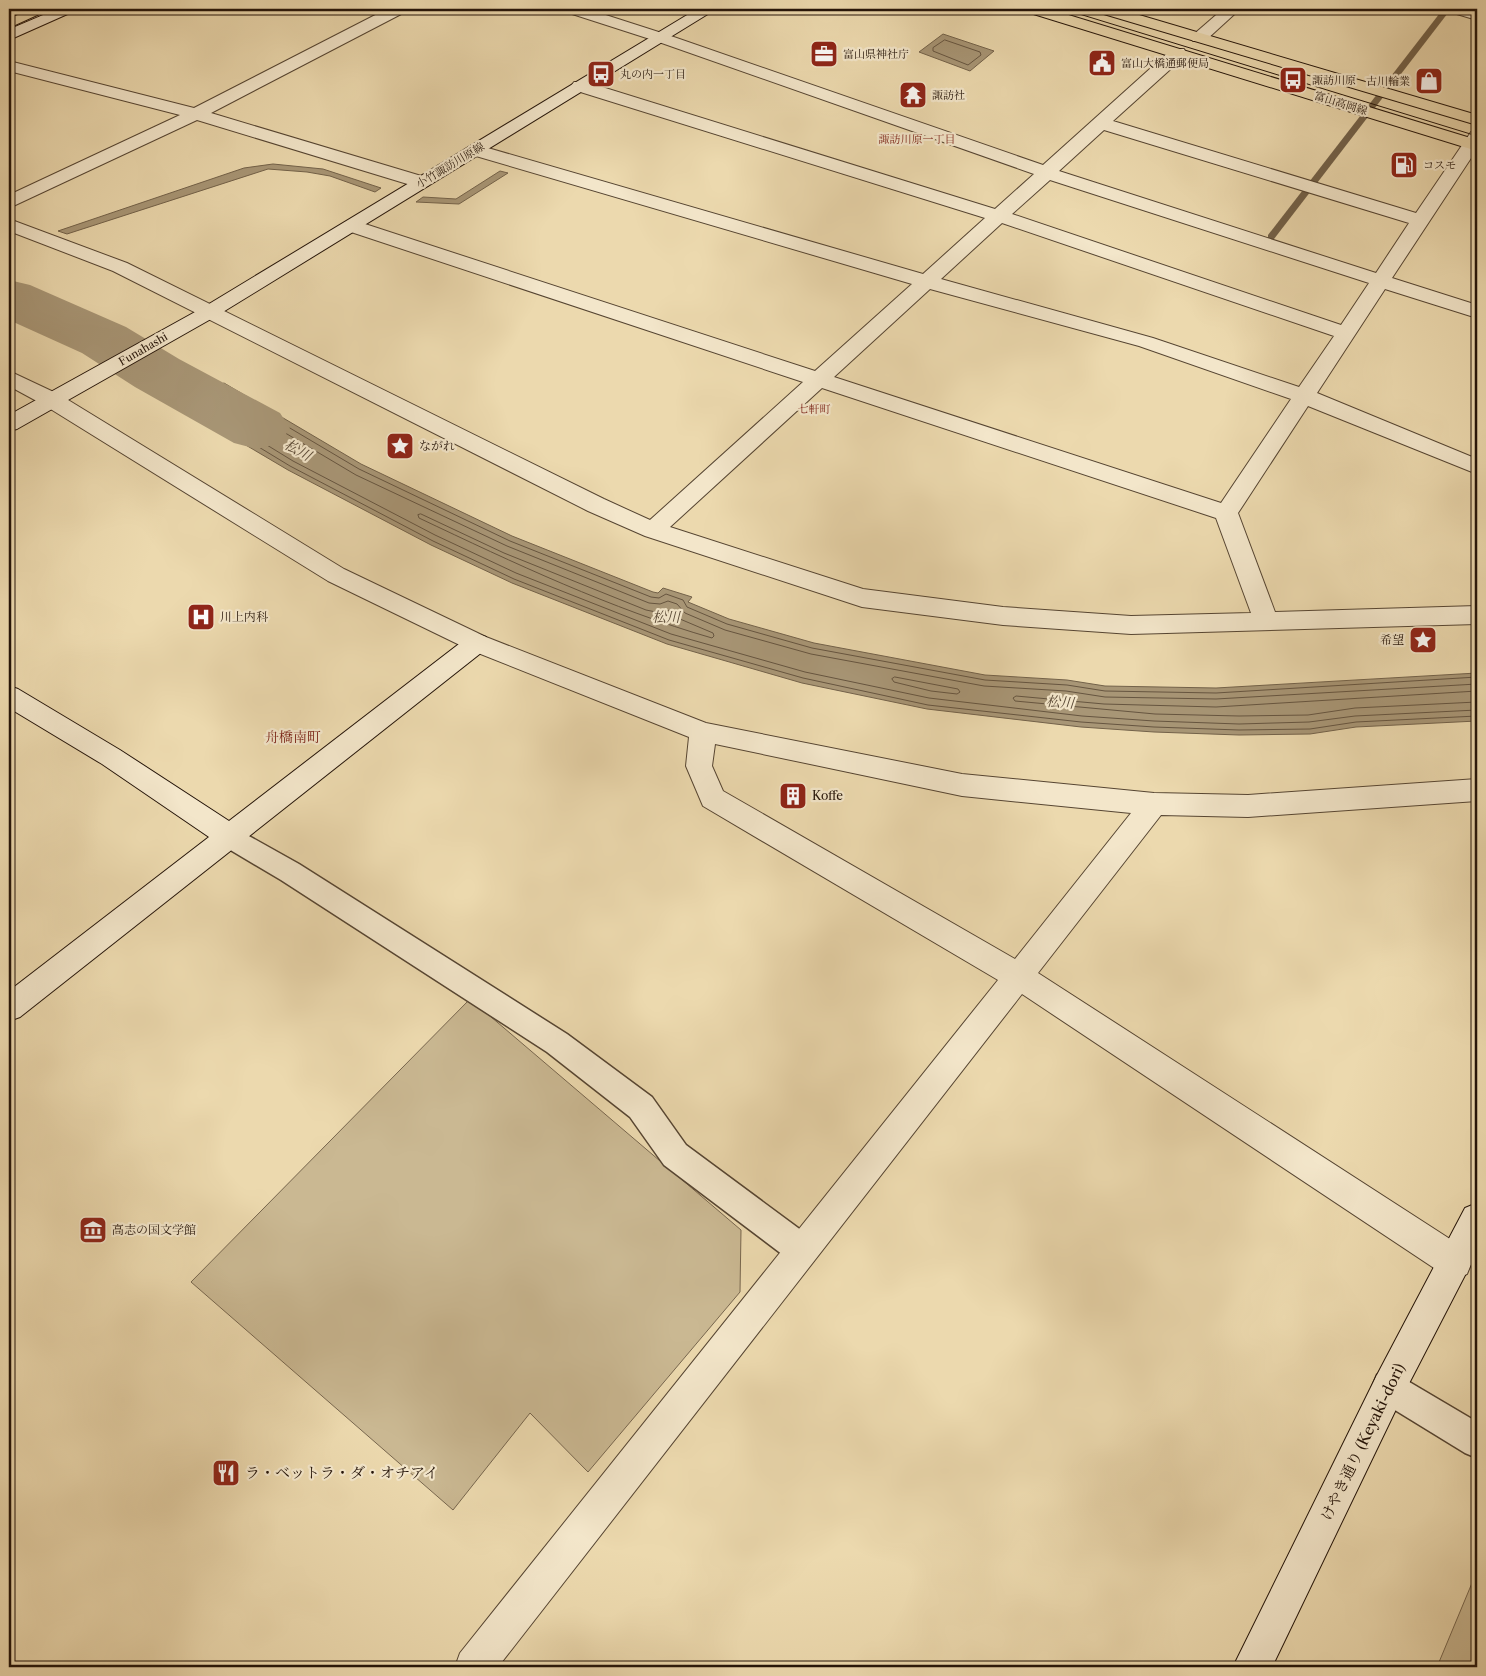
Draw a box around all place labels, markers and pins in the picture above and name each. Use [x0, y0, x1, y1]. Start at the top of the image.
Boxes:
office icon: 富山県神社庁 [809, 39, 839, 69]
place label: 富山県神社庁 [843, 47, 909, 61]
public building icon: 富山大橋通郵便局 [1087, 48, 1117, 78]
place label: 富山大橋通郵便局 [1121, 56, 1209, 70]
bus stop icon: 丸の内一丁目 [586, 59, 616, 89]
bus stop icon: 諏訪川原 [1278, 65, 1308, 95]
shop icon: 古川輪業 [1414, 66, 1444, 96]
place label: 丸の内一丁目 [620, 67, 686, 81]
place label: 諏訪川原 [1312, 73, 1356, 87]
place label: 古川輪業 [1366, 74, 1410, 88]
temple icon: 諏訪社 [898, 80, 928, 110]
place label: 諏訪社 [932, 88, 965, 102]
fuel station icon: コスモ [1389, 150, 1419, 180]
place label: コスモ [1423, 158, 1456, 172]
place icon: ながれ [385, 431, 415, 461]
place label: ながれ [419, 438, 455, 453]
hospital icon: 川上内科 [186, 602, 216, 632]
place label: 川上内科 [220, 609, 268, 624]
place icon: 希望 [1408, 625, 1438, 655]
place label: 希望 [1380, 632, 1404, 647]
building icon: Koffe [778, 781, 808, 811]
place label: Koffe [812, 788, 843, 803]
museum icon: 高志の国文学館 [78, 1215, 108, 1245]
place label: 高志の国文学館 [112, 1222, 196, 1237]
restaurant icon: ラ・ベットラ・ダ・オチアイ [211, 1458, 241, 1488]
place label: ラ・ベットラ・ダ・オチアイ [245, 1463, 439, 1482]

